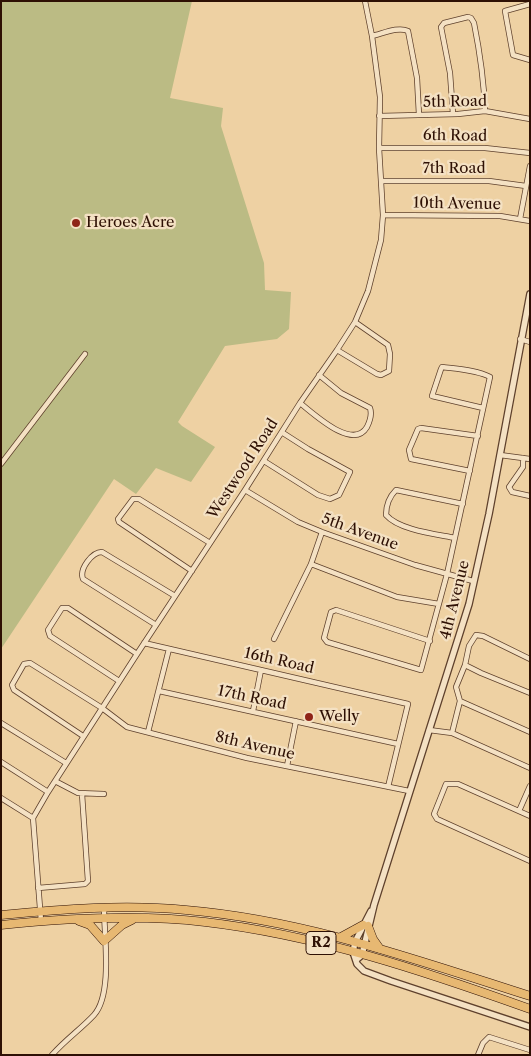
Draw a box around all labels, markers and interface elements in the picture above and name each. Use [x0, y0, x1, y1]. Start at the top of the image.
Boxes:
street label: 5th Road [423, 92, 487, 112]
street label: 6th Road [423, 126, 487, 146]
street label: 7th Road [422, 160, 486, 178]
street label: 10th Avenue [413, 194, 501, 214]
place label: Heroes Acre [86, 214, 174, 232]
marker: Heroes Acre [70, 217, 82, 229]
street label: Westwood Road [204, 415, 282, 523]
street label: 5th Avenue [319, 510, 401, 554]
street label: 4th Avenue [437, 559, 473, 641]
street label: 16th Road [242, 644, 316, 678]
street label: 17th Road [216, 682, 288, 714]
place label: Welly [319, 708, 360, 726]
marker: Welly [303, 711, 315, 723]
street label: 8th Avenue [214, 728, 296, 764]
road number: R2 [306, 931, 336, 954]

